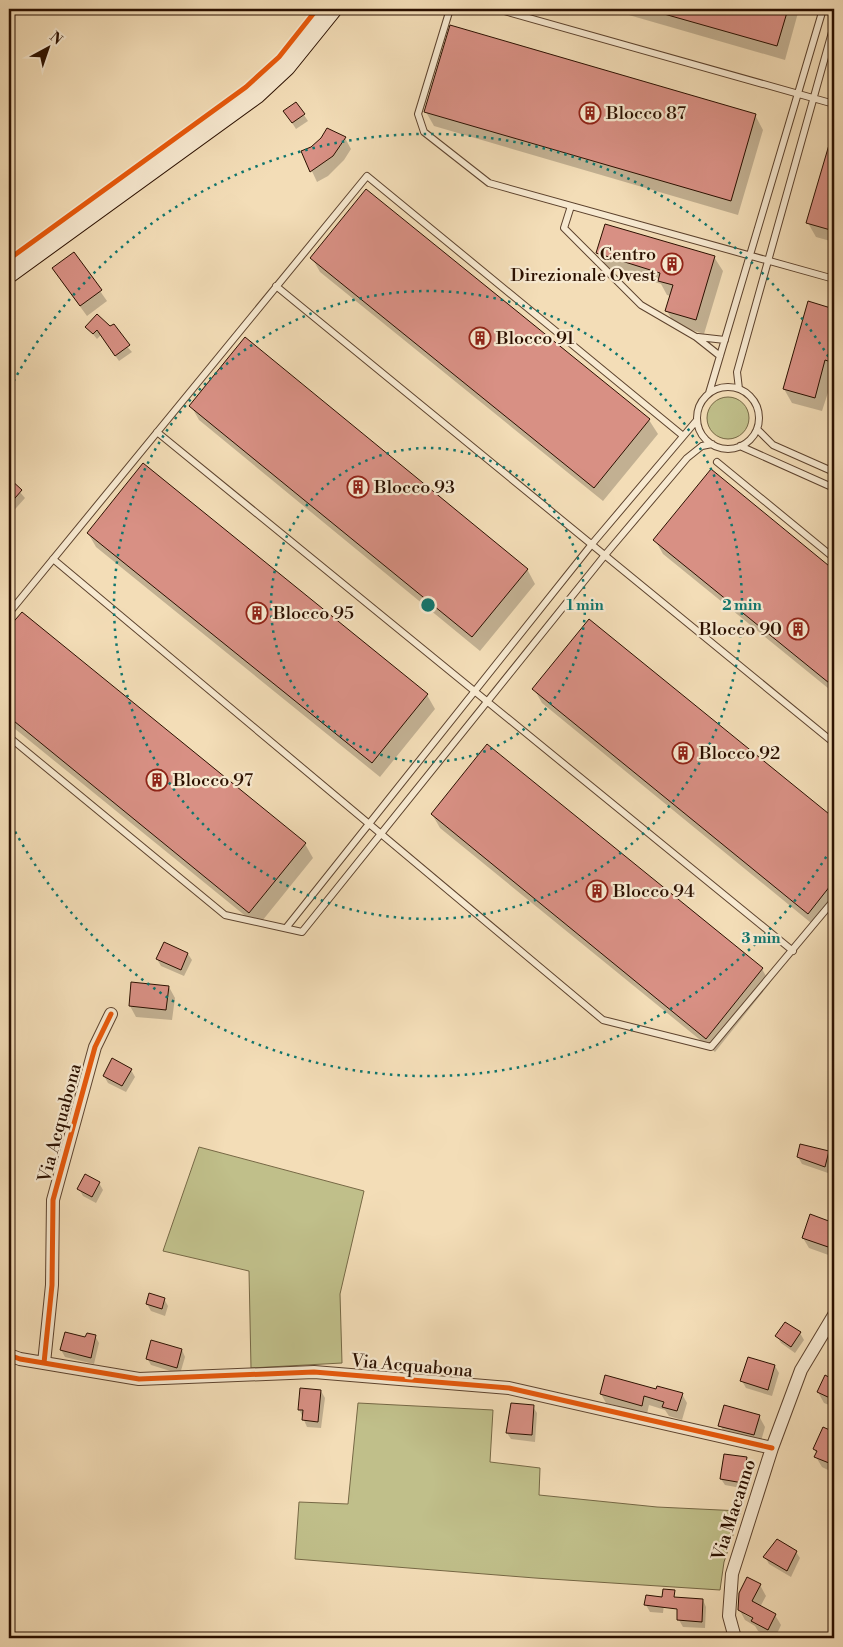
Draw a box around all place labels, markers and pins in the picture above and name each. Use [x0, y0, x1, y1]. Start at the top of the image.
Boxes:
building icon: Blocco 87 [578, 101, 602, 125]
place label: Blocco 87 [605, 102, 686, 125]
place label: Centro Direzionale Ovest [510, 243, 657, 287]
building icon: Centro Direzionale Ovest [660, 252, 684, 276]
building icon: Blocco 91 [468, 326, 492, 350]
place label: Blocco 91 [495, 327, 574, 350]
building icon: Blocco 93 [346, 475, 370, 499]
place label: Blocco 93 [373, 476, 455, 499]
centre of rings [419, 596, 437, 614]
building icon: Blocco 95 [245, 601, 269, 625]
place label: Blocco 95 [272, 602, 354, 625]
building icon: Blocco 90 [786, 617, 810, 641]
place label: Blocco 90 [698, 618, 782, 641]
building icon: Blocco 92 [671, 741, 695, 765]
place label: Blocco 92 [698, 742, 780, 765]
building icon: Blocco 97 [145, 768, 169, 792]
place label: Blocco 97 [172, 769, 253, 792]
building icon: Blocco 94 [585, 879, 609, 903]
place label: Blocco 94 [612, 880, 695, 903]

